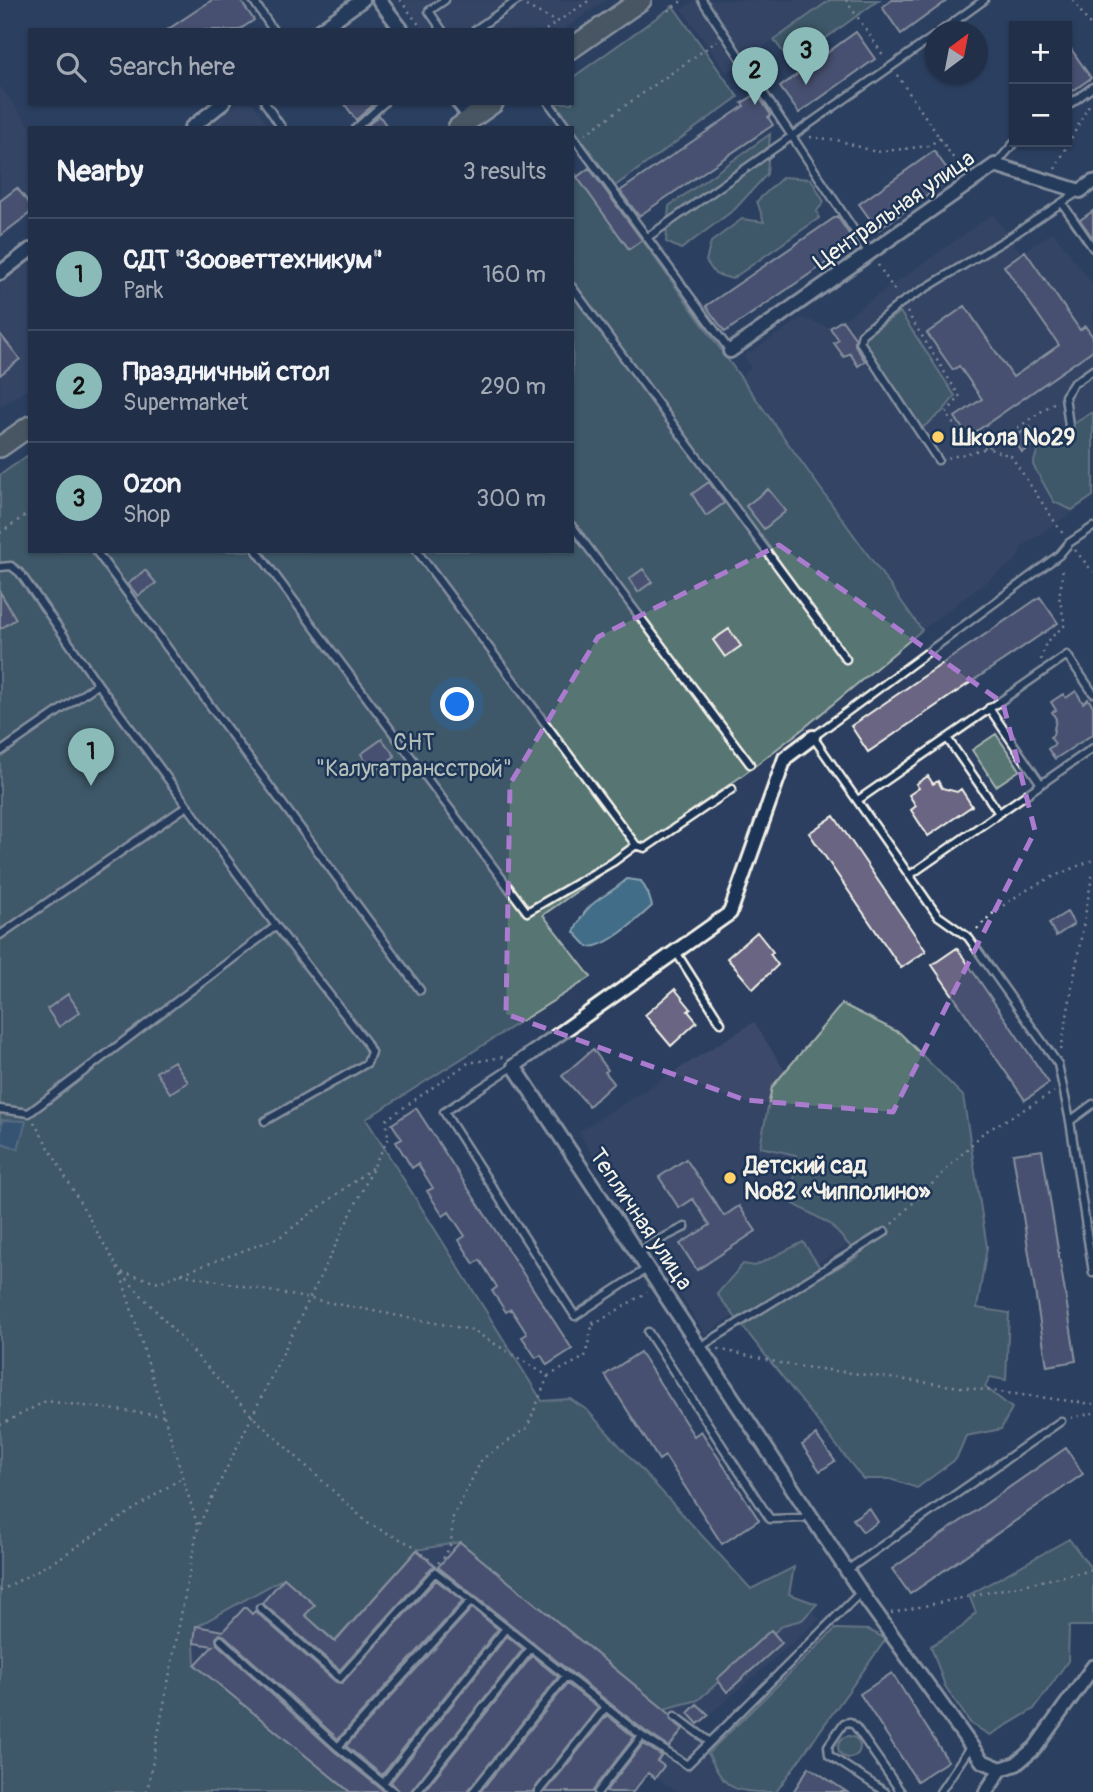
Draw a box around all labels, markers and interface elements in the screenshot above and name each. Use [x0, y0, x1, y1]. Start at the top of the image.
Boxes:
north arrow [925, 21, 988, 84]
map controls [1009, 21, 1072, 147]
button: + [1009, 21, 1072, 84]
pin: 3 [783, 27, 829, 85]
search box [28, 28, 574, 105]
pin: 2 [732, 47, 778, 105]
icon: search [52, 48, 90, 86]
text: Search here [108, 51, 235, 83]
button: − [1009, 84, 1072, 147]
street label: Центральная улица [808, 144, 980, 276]
text: Nearby [56, 153, 143, 190]
text: 3 results [463, 157, 546, 186]
text: СДТ "Зооветтехникум" [123, 244, 383, 276]
text: 1 [75, 260, 84, 289]
text: 160 m [482, 260, 546, 289]
text: Park [123, 276, 163, 305]
text: Праздничный стол [123, 356, 330, 388]
text: 2 [73, 372, 85, 401]
text: 290 m [480, 372, 546, 401]
text: Supermarket [123, 388, 248, 417]
place label: Школа №29 [951, 423, 1076, 452]
marker: Школа №29 [930, 429, 946, 445]
text: Ozon [123, 468, 181, 500]
text: 3 [73, 484, 85, 513]
text: 300 m [476, 484, 546, 513]
text: Shop [123, 500, 171, 529]
your location [440, 687, 474, 721]
pin: 1 [68, 728, 114, 786]
park label: СНТ "Калугатрансстрой" [316, 728, 512, 783]
street label: Тепличная улица [583, 1142, 699, 1296]
place label: Детский сад №82 «Чипполино» [742, 1151, 931, 1206]
marker: Детский сад №82 «Чипполино» [722, 1170, 738, 1186]

